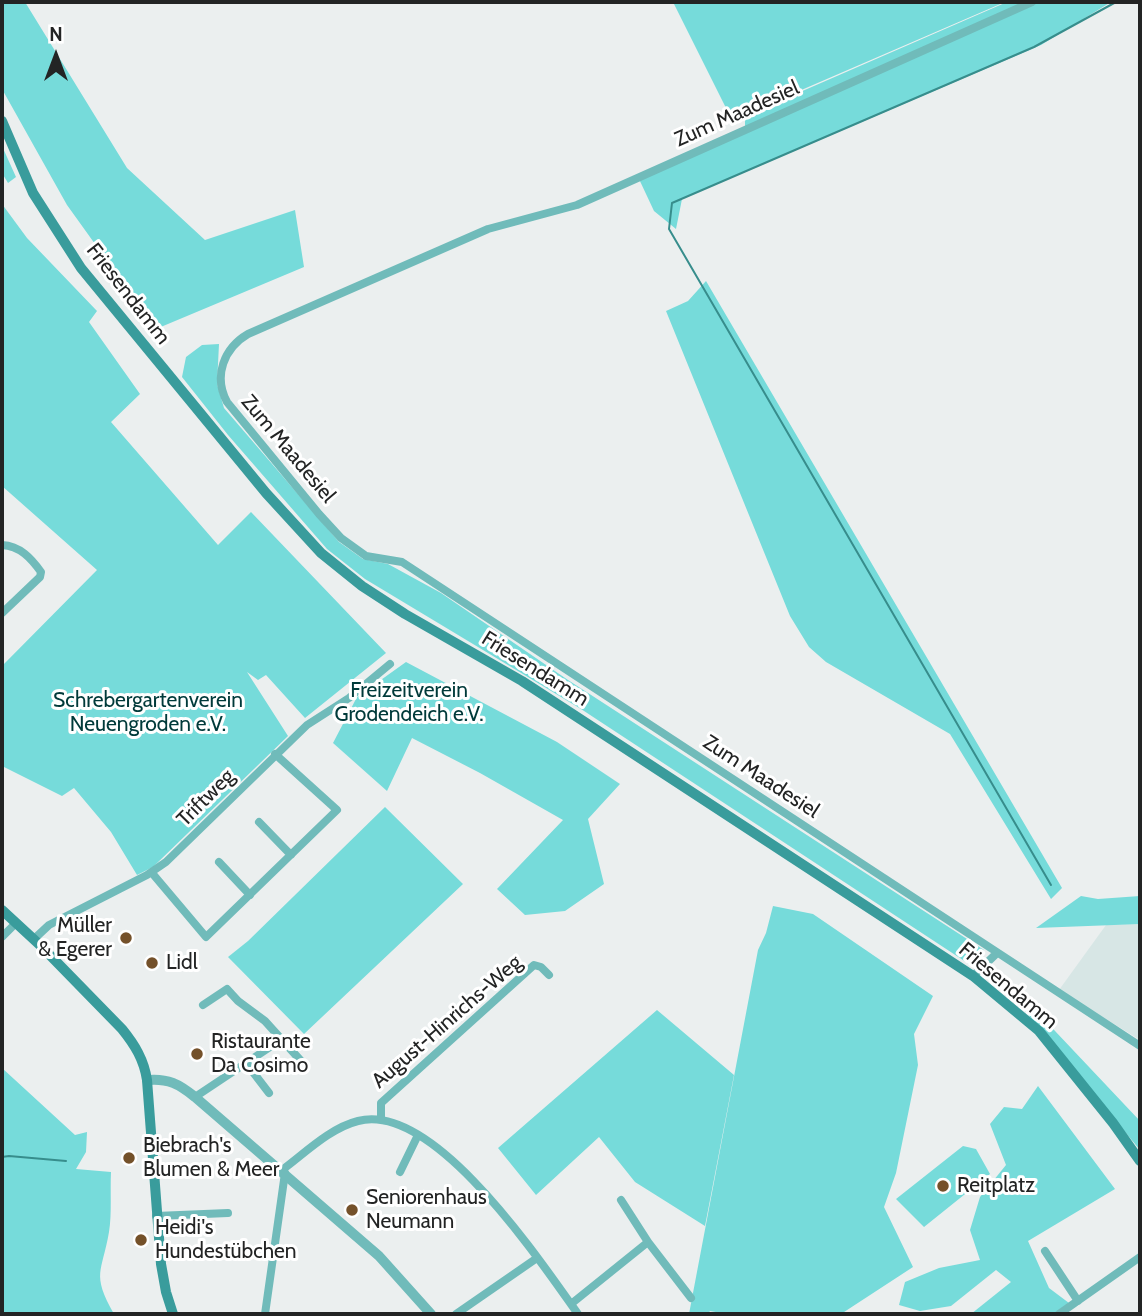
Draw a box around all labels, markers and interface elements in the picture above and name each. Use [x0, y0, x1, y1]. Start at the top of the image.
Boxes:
north arrow [21, 21, 91, 91]
text: N [49, 23, 63, 46]
street label: Zum Maadesiel [671, 75, 803, 153]
street label: Friesendamm [81, 238, 175, 350]
street label: Zum Maadesiel [235, 390, 341, 508]
street label: Friesendamm [477, 626, 593, 712]
park label: Freizeitverein Grodendeich e.V. [334, 678, 484, 728]
park label: Schrebergartenverein Neuengroden e.V. [53, 688, 243, 738]
street label: Zum Maadesiel [698, 730, 824, 824]
street label: Triftweg [172, 764, 240, 832]
place label: Müller & Egerer [38, 913, 112, 963]
marker: Müller & Egerer [118, 930, 134, 946]
street label: Friesendamm [953, 937, 1063, 1035]
place label: Lidl [166, 950, 198, 976]
street label: August-Hinrichs-Weg [367, 950, 527, 1094]
marker: Lidl [144, 955, 160, 971]
place label: Ristaurante Da Cosimo [211, 1029, 311, 1079]
marker: Ristaurante Da Cosimo [189, 1046, 205, 1062]
place label: Biebrach's Blumen & Meer [143, 1133, 279, 1183]
marker: Biebrach's Blumen & Meer [121, 1150, 137, 1166]
place label: Reitplatz [957, 1173, 1035, 1199]
marker: Reitplatz [935, 1178, 951, 1194]
place label: Seniorenhaus Neumann [366, 1185, 487, 1235]
marker: Seniorenhaus Neumann [344, 1202, 360, 1218]
place label: Heidi's Hundestübchen [155, 1215, 297, 1265]
marker: Heidi's Hundestübchen [133, 1232, 149, 1248]

